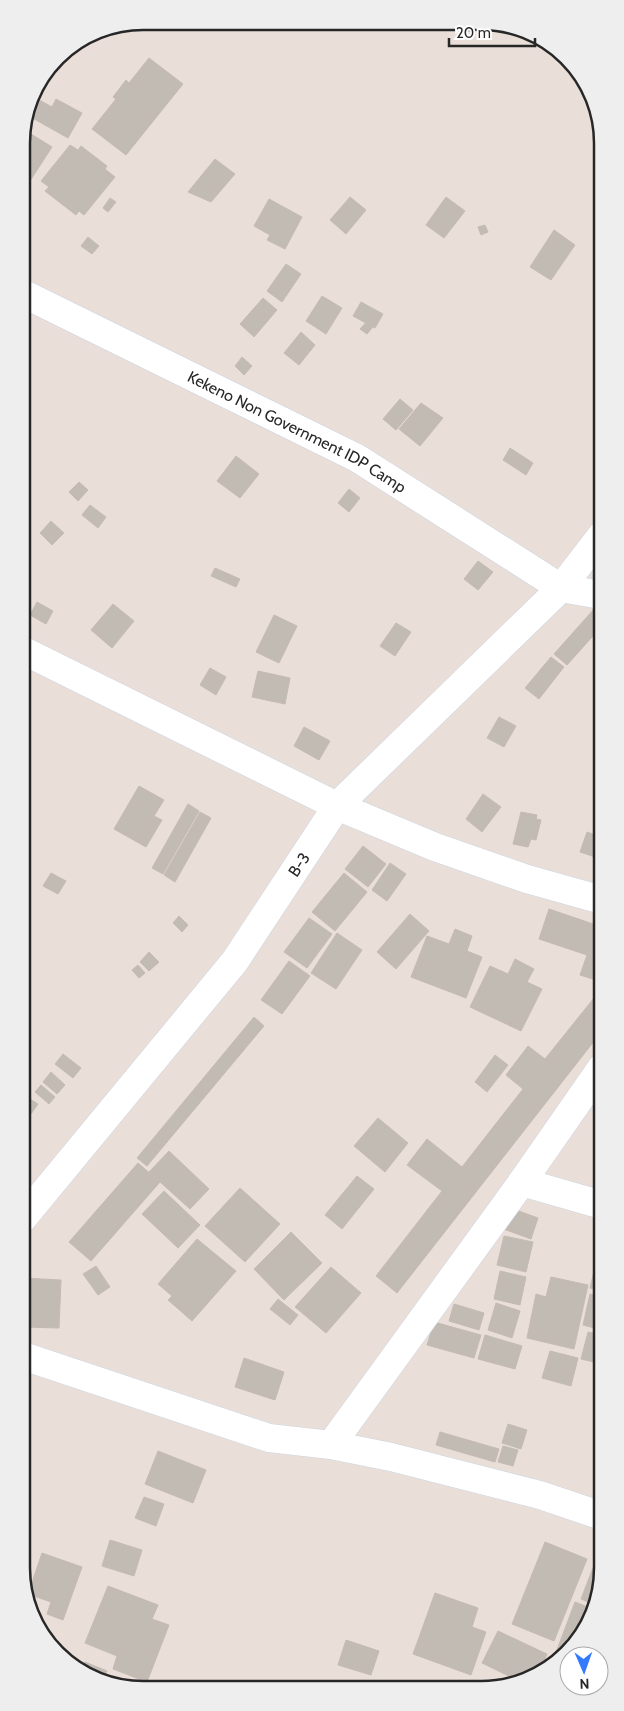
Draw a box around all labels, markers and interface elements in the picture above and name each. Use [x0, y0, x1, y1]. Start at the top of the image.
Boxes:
scale bar [449, 15, 535, 47]
text: 20 m [456, 24, 491, 42]
street label: Kekeno Non Government IDP Camp [184, 367, 410, 497]
street label: B-3 [284, 849, 314, 880]
north arrow [559, 1646, 609, 1696]
text: N [579, 1675, 590, 1693]

